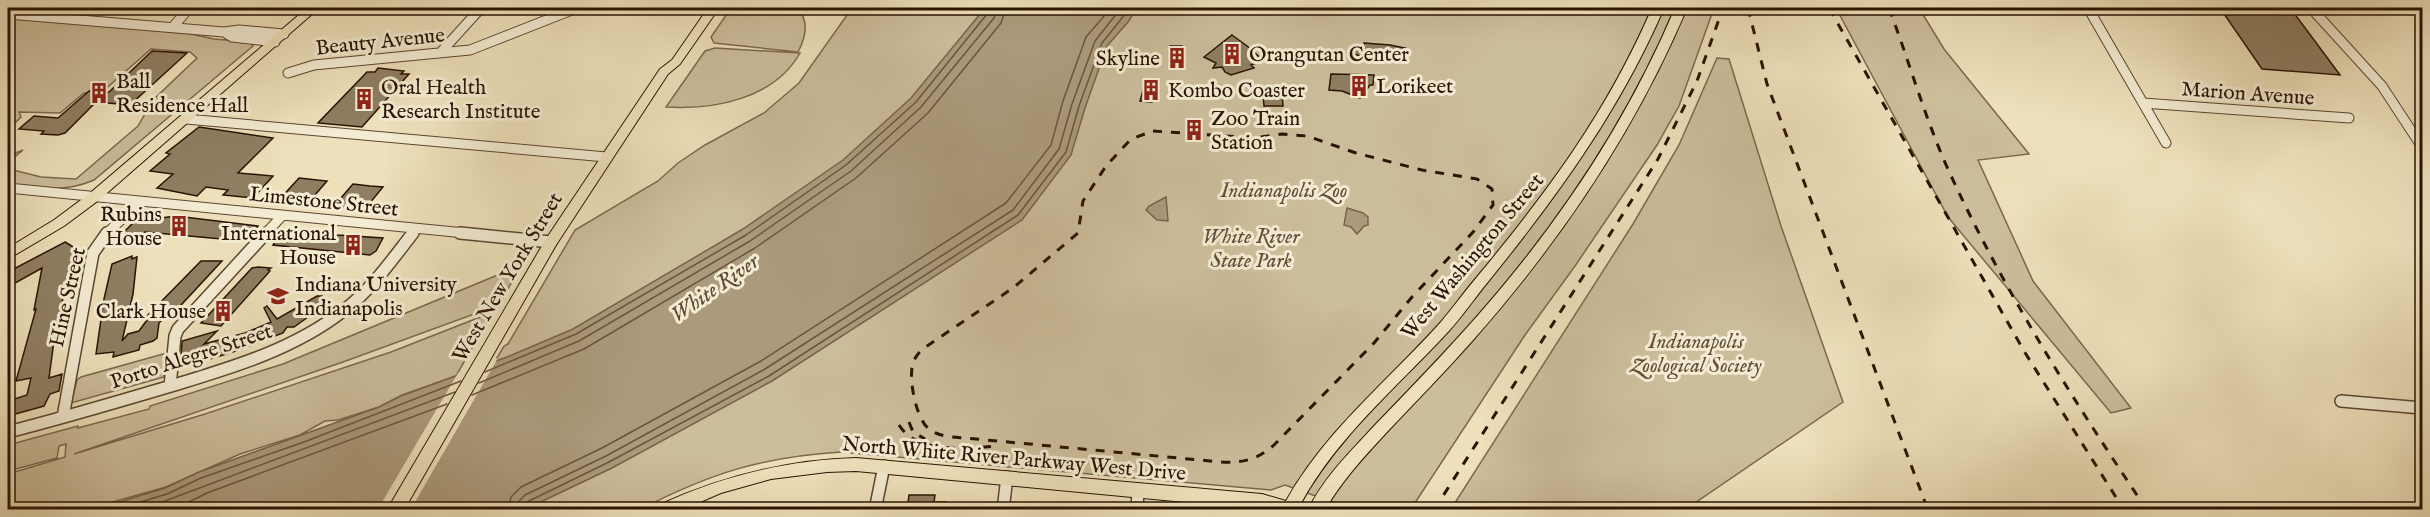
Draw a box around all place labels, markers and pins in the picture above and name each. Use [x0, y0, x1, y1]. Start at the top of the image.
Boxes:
building icon: Orangutan Center [1220, 42, 1244, 66]
place label: Orangutan Center [1249, 42, 1409, 69]
place label: Skyline [1096, 46, 1160, 73]
building icon: Skyline [1165, 46, 1189, 70]
place label: Ball Residence Hall [116, 69, 249, 120]
building icon: Lorikeet [1347, 74, 1371, 98]
place label: Lorikeet [1376, 74, 1453, 101]
place label: Oral Health Research Institute [381, 75, 541, 126]
building icon: Kombo Coaster [1139, 78, 1163, 102]
place label: Kombo Coaster [1168, 78, 1305, 105]
building icon: Ball Residence Hall [87, 81, 111, 105]
building icon: Oral Health Research Institute [352, 87, 376, 111]
place label: Zoo Train Station [1211, 106, 1300, 157]
building icon: Zoo Train Station [1182, 118, 1206, 142]
place label: Rubins House [100, 202, 162, 253]
building icon: Rubins House [167, 214, 191, 238]
place label: International House [221, 221, 336, 272]
building icon: International House [341, 233, 365, 257]
place label: Indiana University Indianapolis [295, 272, 458, 323]
school or university icon: Indiana University Indianapolis [266, 284, 290, 308]
place label: Clark House [96, 299, 206, 326]
building icon: Clark House [211, 299, 235, 323]

